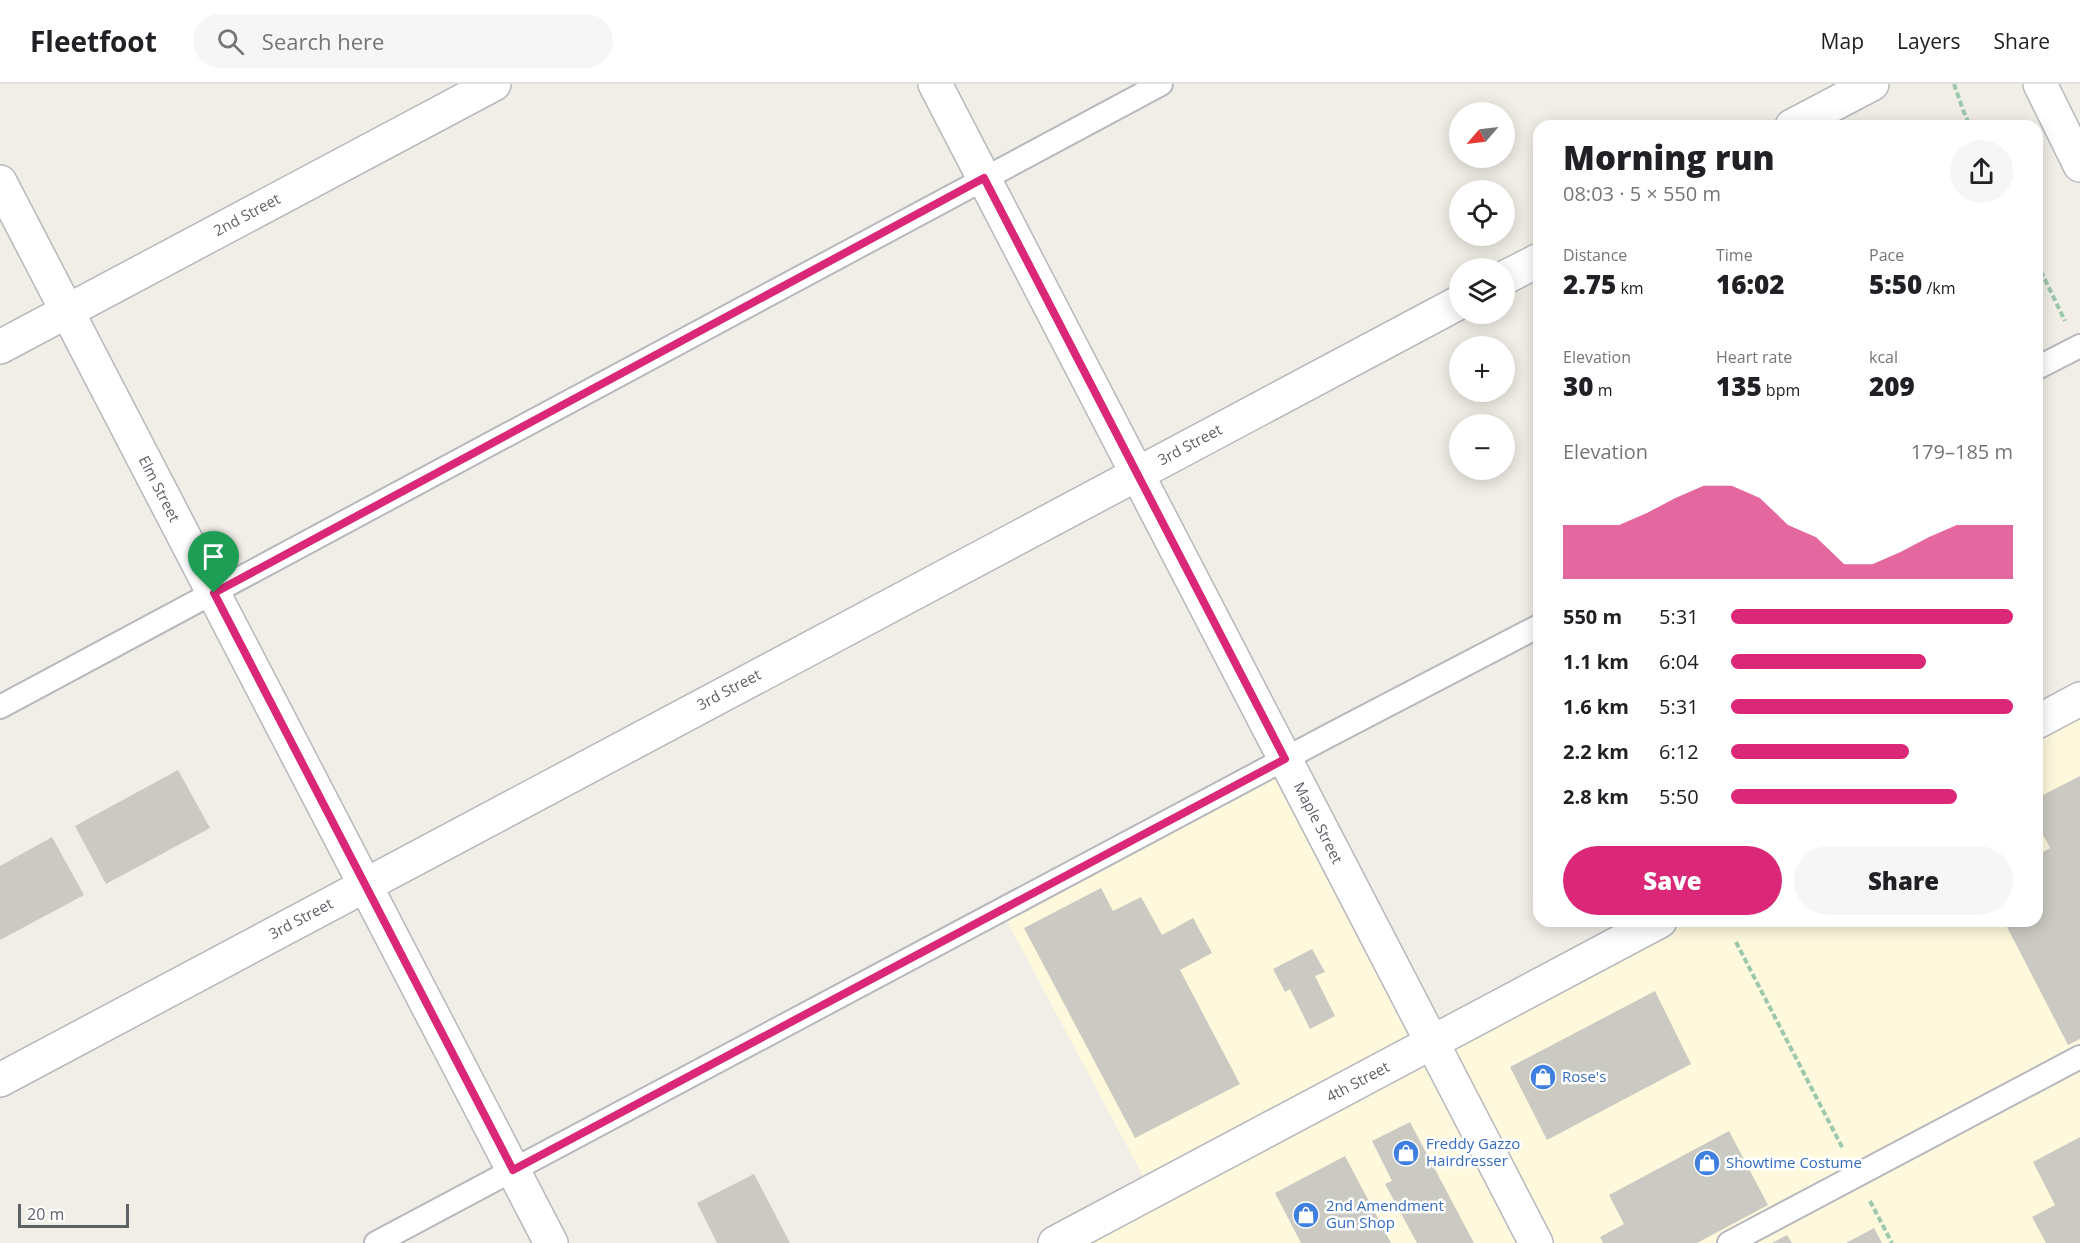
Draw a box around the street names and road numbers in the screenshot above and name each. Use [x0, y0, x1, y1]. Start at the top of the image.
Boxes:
street label: 2nd Street [210, 188, 283, 240]
street label: 3rd Street [1154, 419, 1225, 469]
street label: Elm Street [135, 452, 185, 525]
street label: 3rd Street [693, 664, 764, 714]
street label: Maple Street [1290, 778, 1348, 867]
street label: 3rd Street [265, 893, 336, 943]
street label: 4th Street [1322, 1056, 1393, 1106]

